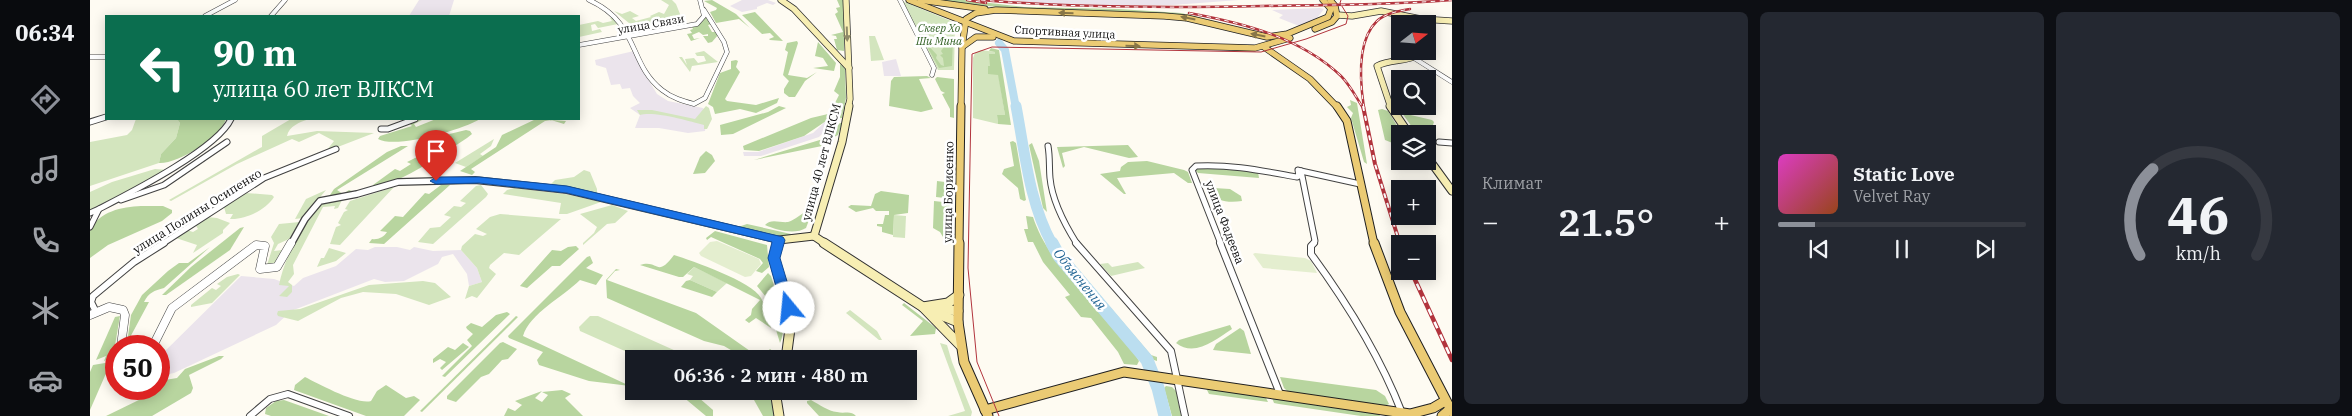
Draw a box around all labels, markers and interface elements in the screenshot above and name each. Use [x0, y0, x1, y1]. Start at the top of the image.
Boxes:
one-way arrow [1058, 8, 1074, 16]
street label: улица Связи [617, 11, 685, 37]
one-way arrow [1180, 14, 1196, 22]
north arrow [1391, 15, 1436, 60]
map controls [1391, 15, 1436, 280]
text: 06:34 [15, 18, 75, 47]
park label: Сквер Хо Ши Мина [915, 21, 962, 48]
street label: Спортивная улица [1014, 22, 1116, 42]
one-way arrow [844, 26, 852, 42]
text: 90 m [213, 30, 297, 76]
one-way arrow [1250, 31, 1266, 39]
icon: left [130, 35, 195, 100]
one-way arrow [1125, 42, 1141, 50]
button: search [1391, 70, 1436, 115]
text: улица 60 лет ВЛКСМ [213, 74, 434, 103]
icon: directions [28, 82, 63, 117]
street label: улица 40 лет ВЛКСМ [798, 102, 844, 222]
button: layers [1391, 125, 1436, 170]
pin [415, 130, 457, 181]
icon: arrive [422, 137, 450, 165]
street label: улица Борисенко [940, 141, 956, 243]
icon: music [28, 152, 63, 187]
text: Static Love [1853, 162, 1955, 186]
street label: улица Полины Осипенко [130, 165, 264, 257]
text: Климат [1482, 173, 1542, 193]
street label: улица Фадеева [1202, 178, 1248, 266]
button: + [1391, 180, 1436, 225]
text: 46 [2167, 181, 2229, 248]
text: Velvet Ray [1853, 186, 1930, 206]
text: 21.5° [1558, 197, 1654, 246]
text: − [1482, 203, 1499, 240]
text: + [1713, 203, 1730, 240]
icon: phone [28, 223, 63, 258]
button: − [1391, 235, 1436, 280]
icon: previous [1805, 235, 1833, 263]
icon: pause [1888, 235, 1916, 263]
icon: next [1971, 235, 1999, 263]
text: km/h [2175, 242, 2221, 265]
water label: Объяснения [1050, 244, 1111, 314]
position arrow [762, 281, 814, 333]
icon: climate [28, 293, 63, 328]
speed limit sign: 50 [105, 335, 170, 400]
icon: car [28, 363, 63, 398]
text: 06:36 · 2 мин · 480 m [674, 363, 868, 387]

